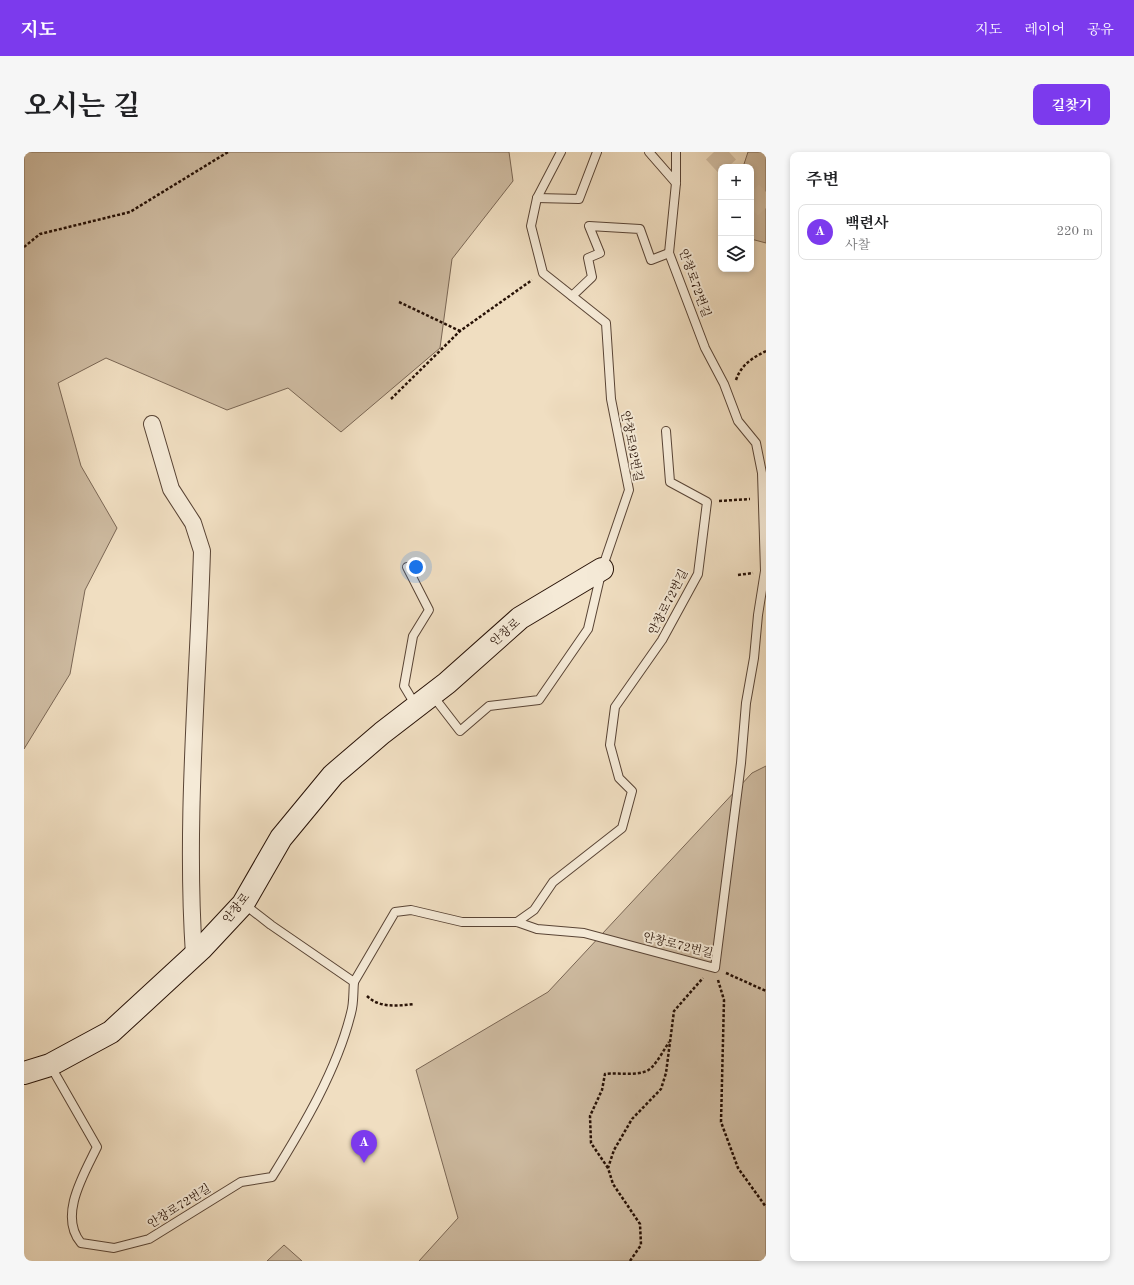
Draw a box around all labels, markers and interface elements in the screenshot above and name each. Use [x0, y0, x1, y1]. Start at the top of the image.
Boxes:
text: 지도 [20, 22, 57, 41]
text: 지도 [975, 23, 1002, 37]
text: 레이어 [1024, 23, 1065, 37]
text: 공유 [1087, 23, 1114, 37]
button: 길찾기 [1033, 84, 1110, 125]
text: 오시는 길 [24, 94, 140, 122]
map controls [718, 164, 754, 272]
button: + [718, 164, 754, 200]
text: 주변 [806, 172, 839, 189]
button: − [718, 200, 754, 236]
text: 백련사 [845, 217, 888, 232]
text: A [815, 225, 825, 238]
text: 220 m [1056, 225, 1093, 238]
button: layers [718, 236, 754, 272]
text: 사찰 [845, 239, 870, 252]
street label: 안창로72번길 [676, 247, 713, 319]
street label: 안창로92번길 [618, 410, 645, 483]
your location [406, 557, 426, 577]
street label: 안창로72번길 [646, 567, 691, 637]
street label: 안창로 [488, 616, 523, 649]
street label: 안창로 [220, 890, 253, 926]
street label: 안창로72번길 [641, 930, 714, 960]
pin: A [351, 1130, 377, 1163]
street label: 안창로72번길 [145, 1182, 213, 1231]

